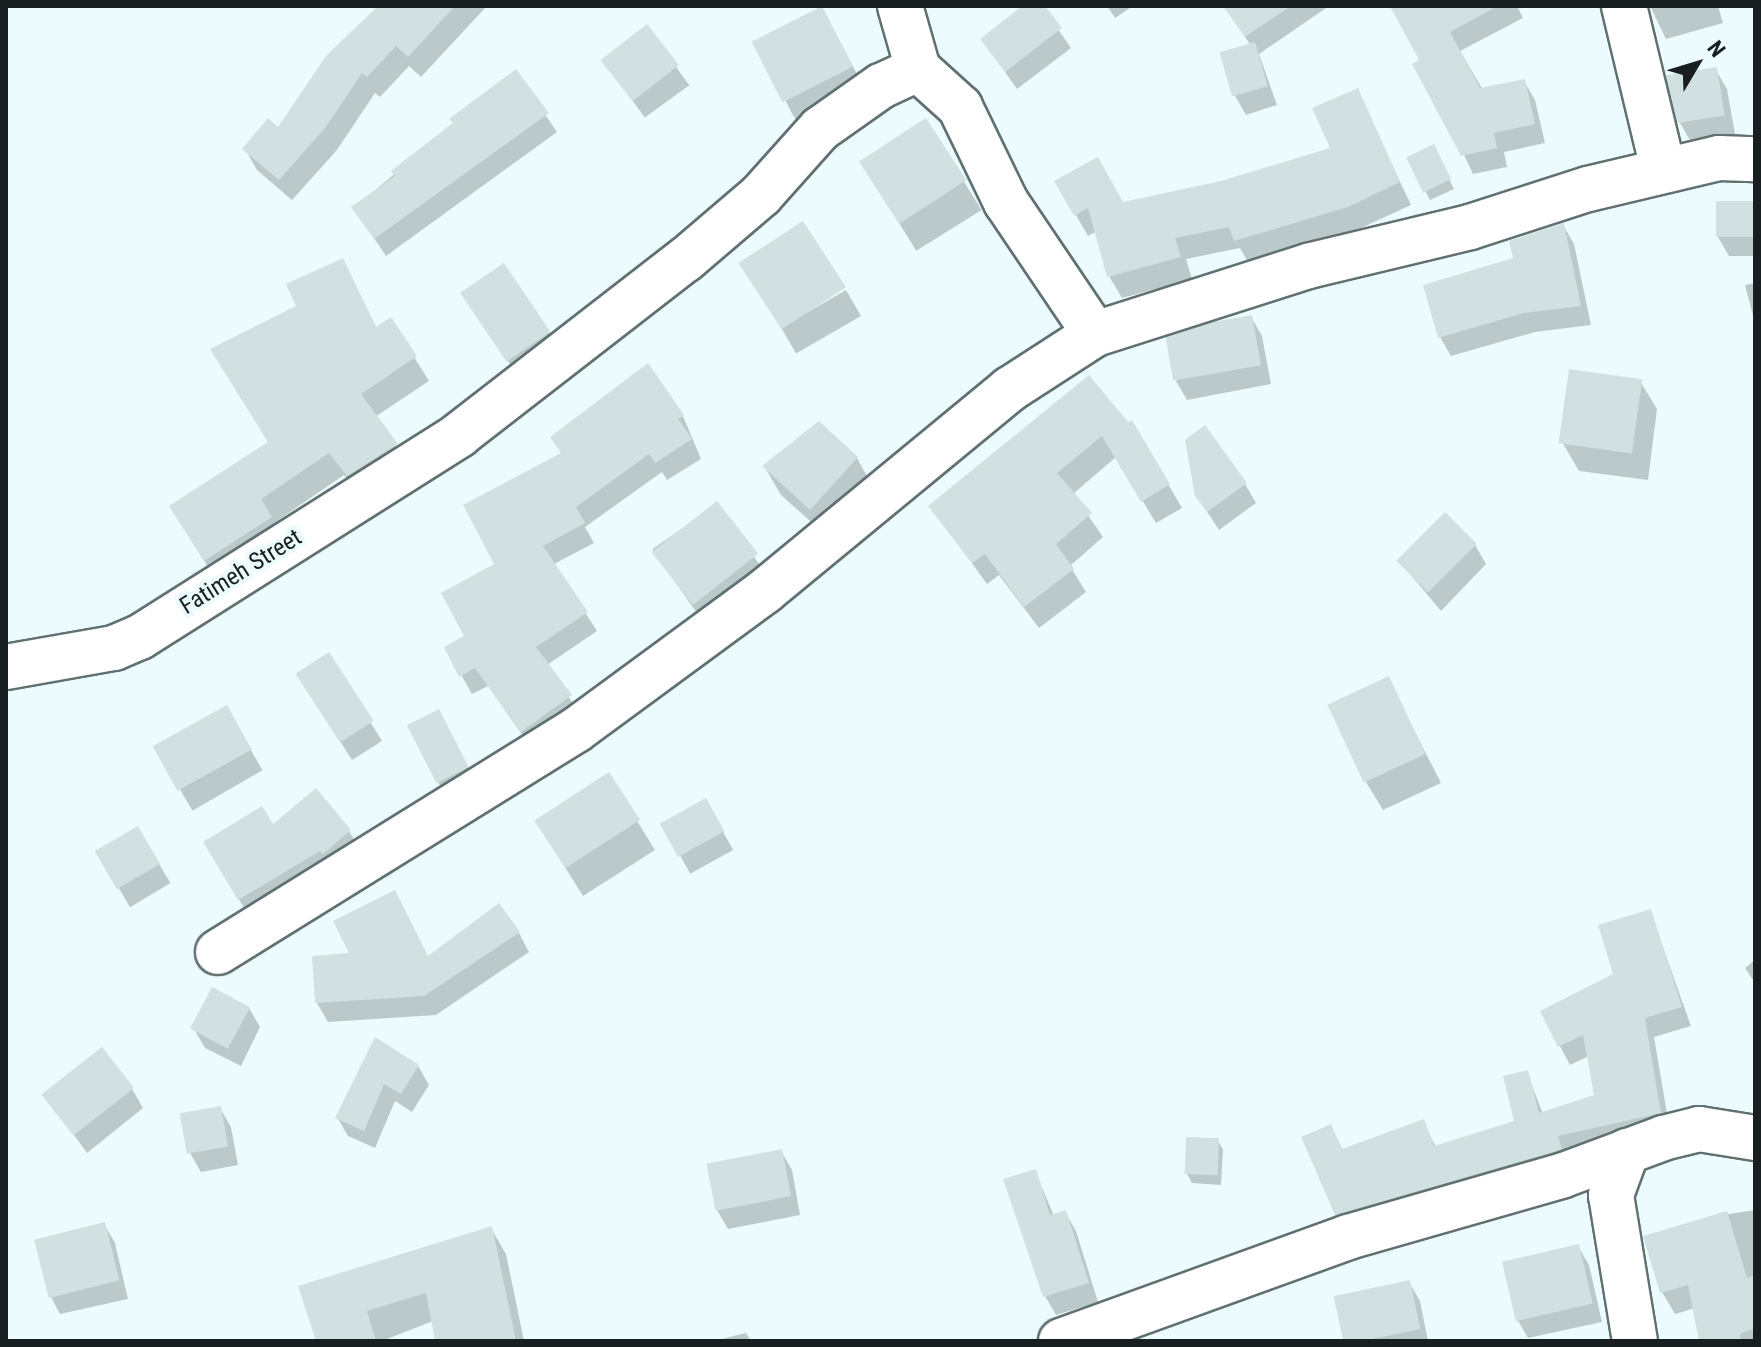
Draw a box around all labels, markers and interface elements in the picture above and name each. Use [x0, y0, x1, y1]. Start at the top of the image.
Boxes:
north arrow [1657, 24, 1737, 104]
text: N [1702, 36, 1730, 62]
street label: Fatimeh Street [175, 523, 307, 621]

